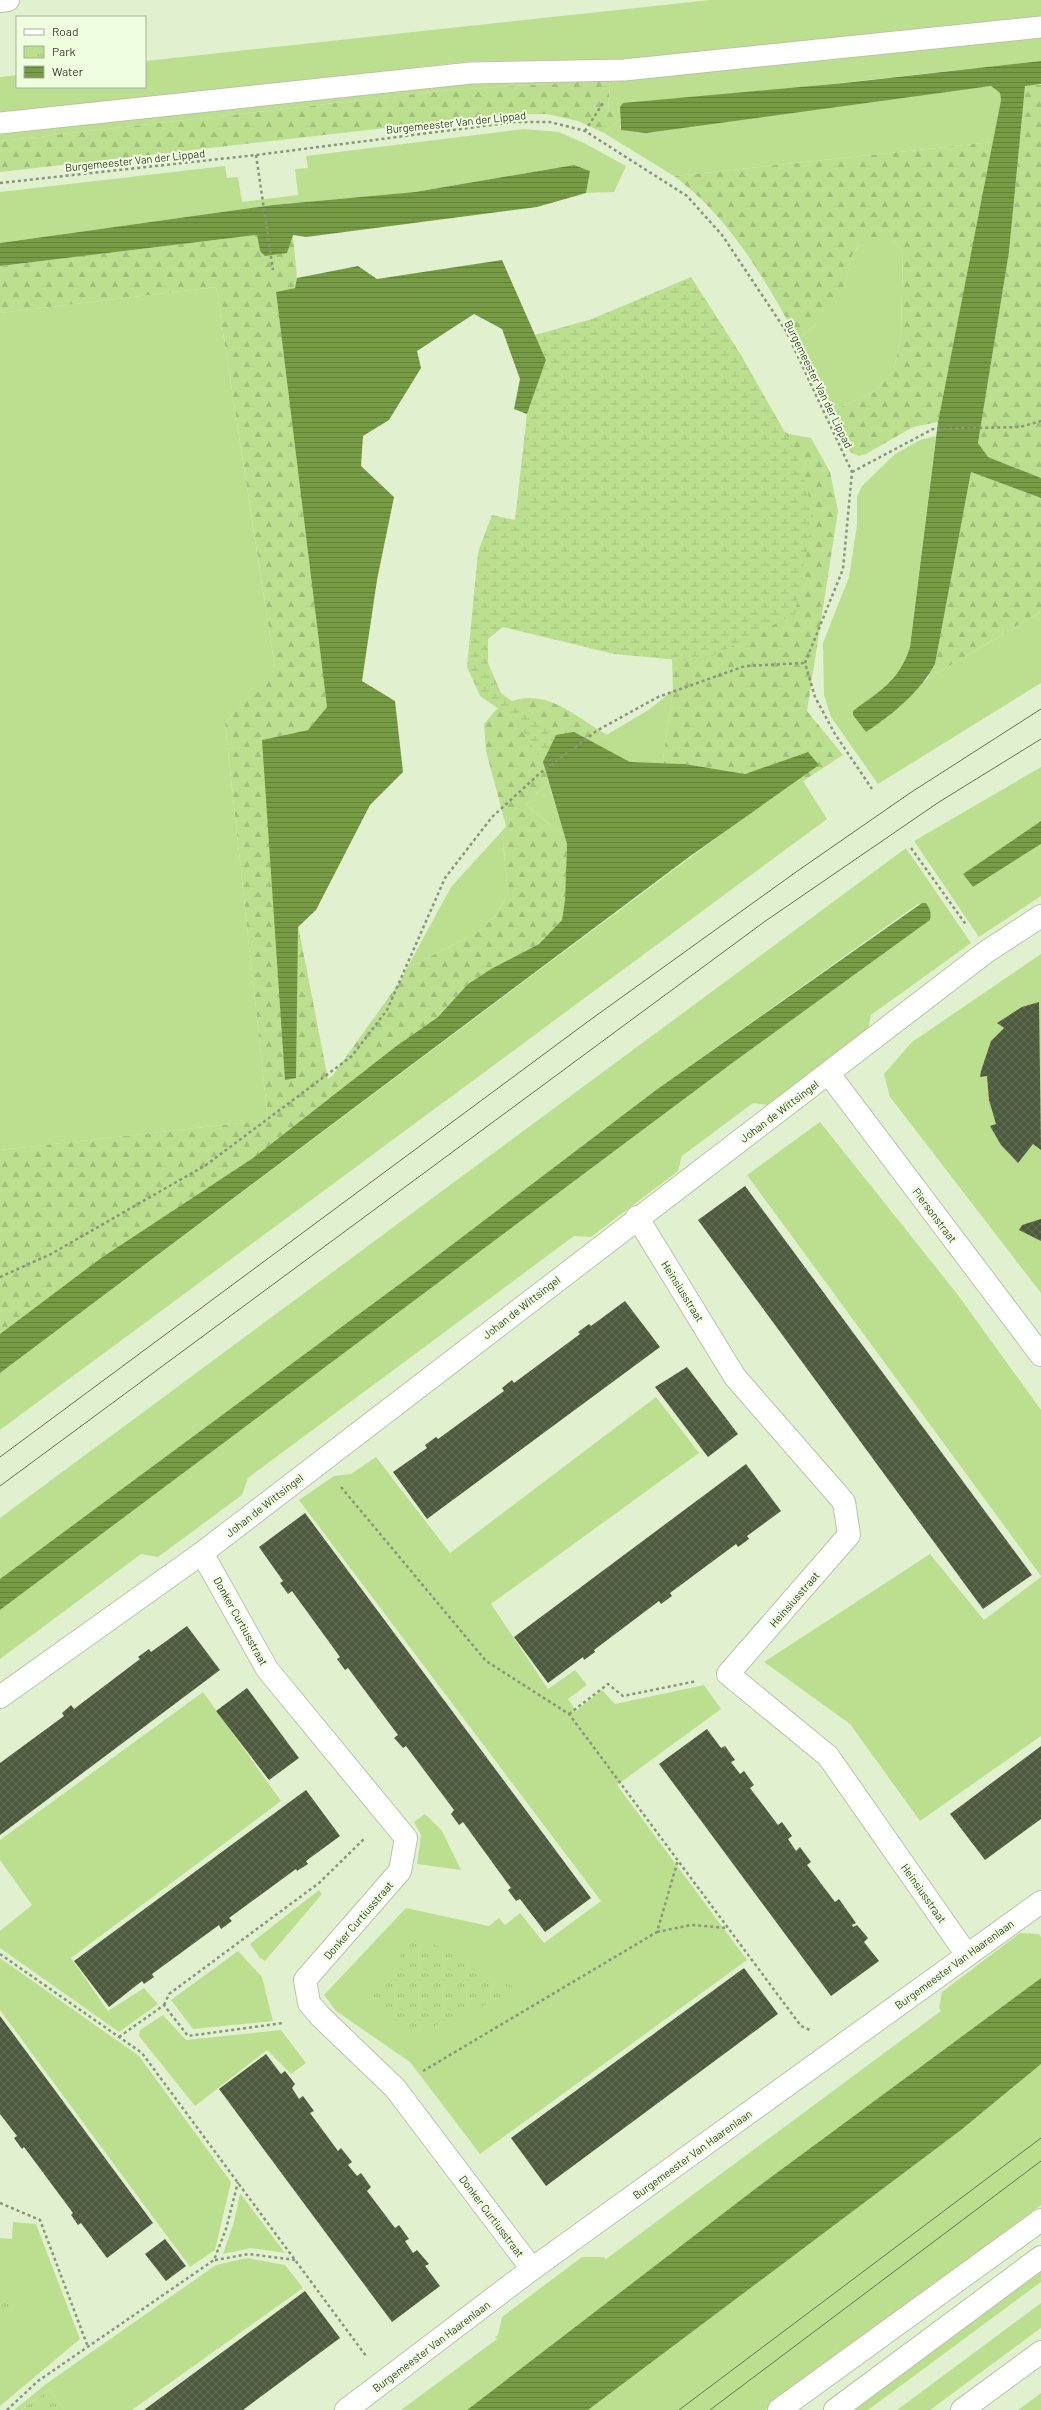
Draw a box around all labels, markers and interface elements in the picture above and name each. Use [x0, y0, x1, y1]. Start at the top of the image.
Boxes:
legend [16, 16, 146, 88]
text: Road [52, 24, 79, 38]
text: Park [52, 44, 76, 58]
text: Water [52, 64, 84, 78]
street label: Burgemeester Van der Lippad [385, 108, 527, 136]
street label: Burgemeester Van der Lippad [64, 146, 206, 174]
street label: Burgemeester Van der Lippad [782, 318, 856, 450]
street label: Johan de Wittsingel [737, 1077, 821, 1145]
street label: Piersonstraat [910, 1185, 960, 1245]
street label: Heinsiusstraat [659, 1258, 707, 1324]
street label: Johan de Wittsingel [480, 1273, 562, 1341]
street label: Johan de Wittsingel [223, 1471, 305, 1539]
street label: Heinsiusstraat [766, 1569, 822, 1629]
street label: Donker Curtiusstraat [211, 1575, 271, 1667]
street label: Heinsiusstraat [899, 1861, 949, 1925]
street label: Donker Curtiusstraat [321, 1878, 395, 1962]
street label: Burgemeester Van Haarenlaan [892, 1916, 1016, 2011]
street label: Burgemeester Van Haarenlaan [630, 2106, 754, 2201]
street label: Donker Curtiusstraat [457, 2173, 527, 2259]
street label: Burgemeester Van Haarenlaan [370, 2298, 492, 2394]

